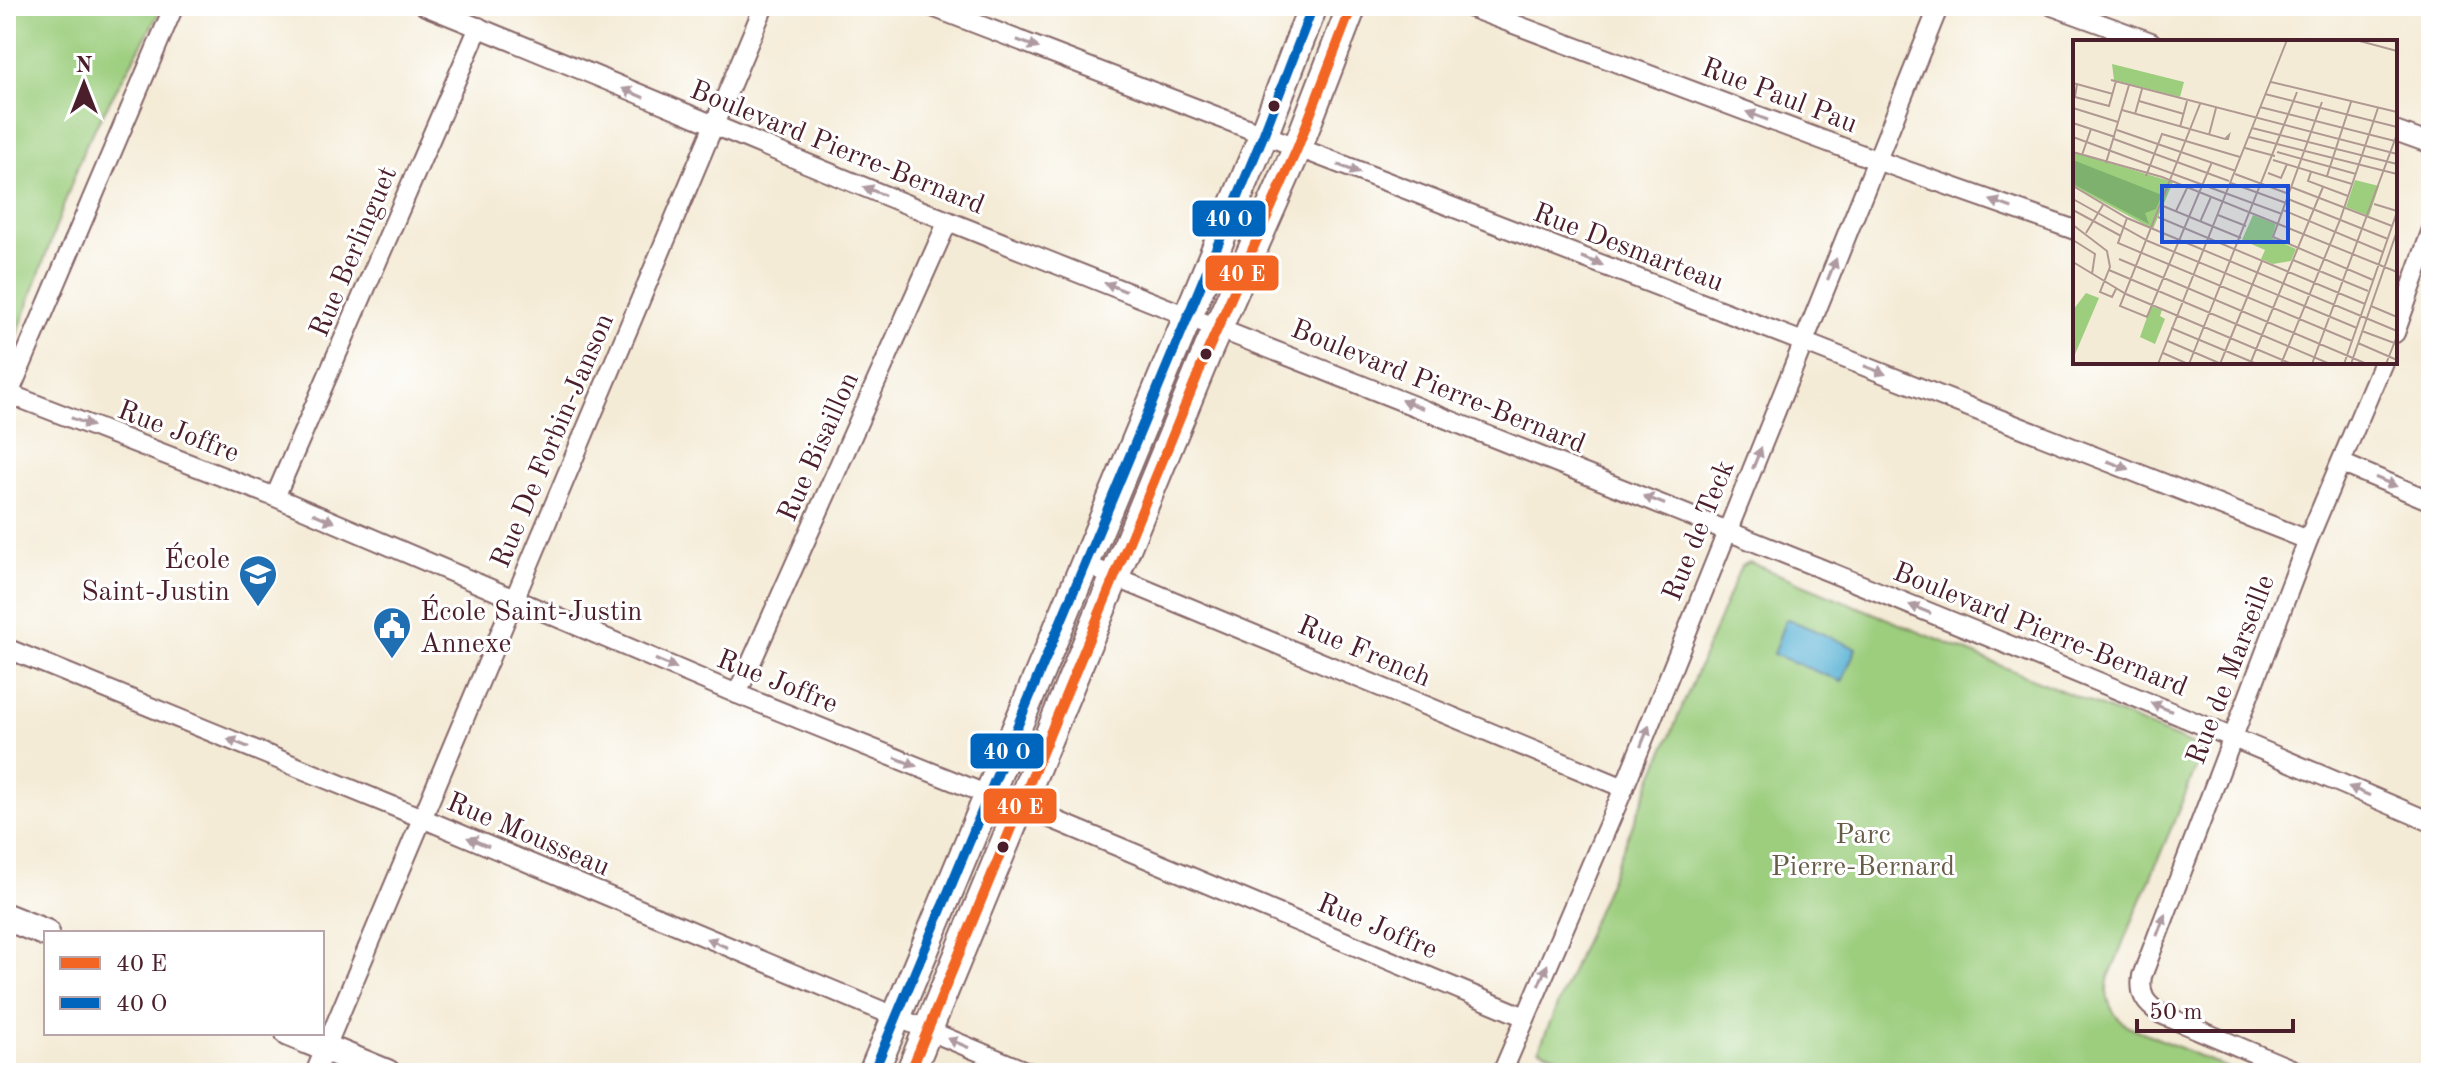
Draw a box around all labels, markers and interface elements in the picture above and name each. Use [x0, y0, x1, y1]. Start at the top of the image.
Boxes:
one-way arrow [1016, 38, 1040, 51]
inset map [2073, 40, 2397, 364]
north arrow [44, 44, 124, 124]
street label: Rue Paul Pau [1697, 54, 1861, 139]
text: N [76, 55, 93, 77]
street label: Boulevard Pierre-Bernard [686, 77, 988, 221]
one-way arrow [621, 86, 645, 99]
unlabelled marker [1266, 98, 1282, 114]
one-way arrow [1745, 109, 1769, 121]
street label: Rue Berlinguet [306, 163, 403, 342]
one-way arrow [1337, 163, 1361, 176]
one-way arrow [862, 184, 886, 197]
one-way arrow [1989, 198, 2013, 210]
line badge: 40 O [1191, 199, 1267, 238]
street label: Rue Desmarteau [1529, 200, 1727, 298]
text: 40 O [1205, 209, 1253, 231]
line badge: 40 E [1204, 254, 1280, 292]
one-way arrow [1580, 255, 1604, 268]
one-way arrow [1826, 257, 1839, 281]
text: 40 E [1219, 264, 1265, 286]
one-way arrow [1103, 281, 1127, 294]
street label: Rue De Forbin-Janson [488, 310, 620, 572]
street label: Boulevard Pierre-Bernard [1287, 316, 1589, 460]
unlabelled marker [1198, 346, 1214, 362]
one-way arrow [1863, 364, 1887, 377]
street label: Rue Bisaillon [774, 368, 865, 526]
street label: Rue Joffre [113, 397, 242, 469]
one-way arrow [1400, 398, 1424, 411]
one-way arrow [70, 416, 94, 429]
one-way arrow [1751, 446, 1764, 470]
street label: Rue de Teck [1659, 457, 1741, 605]
one-way arrow [2106, 459, 2130, 472]
one-way arrow [2374, 475, 2398, 488]
one-way arrow [1642, 493, 1666, 506]
one-way arrow [312, 511, 336, 524]
place label: École Saint-Justin [81, 542, 230, 607]
school or university icon: École Saint-Justin [237, 553, 279, 608]
street label: Boulevard Pierre-Bernard [1889, 559, 2191, 703]
street label: Rue de Marseille [2183, 571, 2281, 769]
place label: École Saint-Justin Annexe [420, 594, 642, 659]
one-way arrow [1908, 602, 1932, 615]
public building icon: École Saint-Justin Annexe [371, 605, 413, 660]
street label: Rue French [1293, 612, 1434, 693]
street label: Rue Joffre [712, 646, 841, 720]
one-way arrow [654, 657, 678, 670]
one-way arrow [2149, 700, 2173, 713]
one-way arrow [1638, 724, 1651, 748]
line badge: 40 O [969, 732, 1045, 770]
one-way arrow [226, 736, 250, 749]
text: 40 O [983, 742, 1031, 764]
one-way arrow [895, 756, 919, 769]
one-way arrow [2348, 785, 2371, 798]
line badge: 40 E [982, 787, 1058, 825]
street label: Rue Mousseau [442, 789, 613, 883]
text: 40 E [997, 797, 1043, 819]
park label: Parc Pierre-Bernard [1771, 822, 1955, 882]
one-way arrow [466, 835, 490, 848]
unlabelled marker [995, 839, 1011, 855]
street label: Rue Joffre [1313, 890, 1441, 966]
one-way arrow [2155, 913, 2168, 937]
legend [44, 931, 324, 1035]
one-way arrow [706, 937, 729, 950]
text: 40 E [116, 953, 167, 977]
one-way arrow [1537, 963, 1550, 987]
scale bar [2137, 983, 2293, 1033]
text: 40 O [116, 993, 167, 1017]
text: 50 m [2149, 1001, 2203, 1025]
one-way arrow [945, 1036, 969, 1049]

